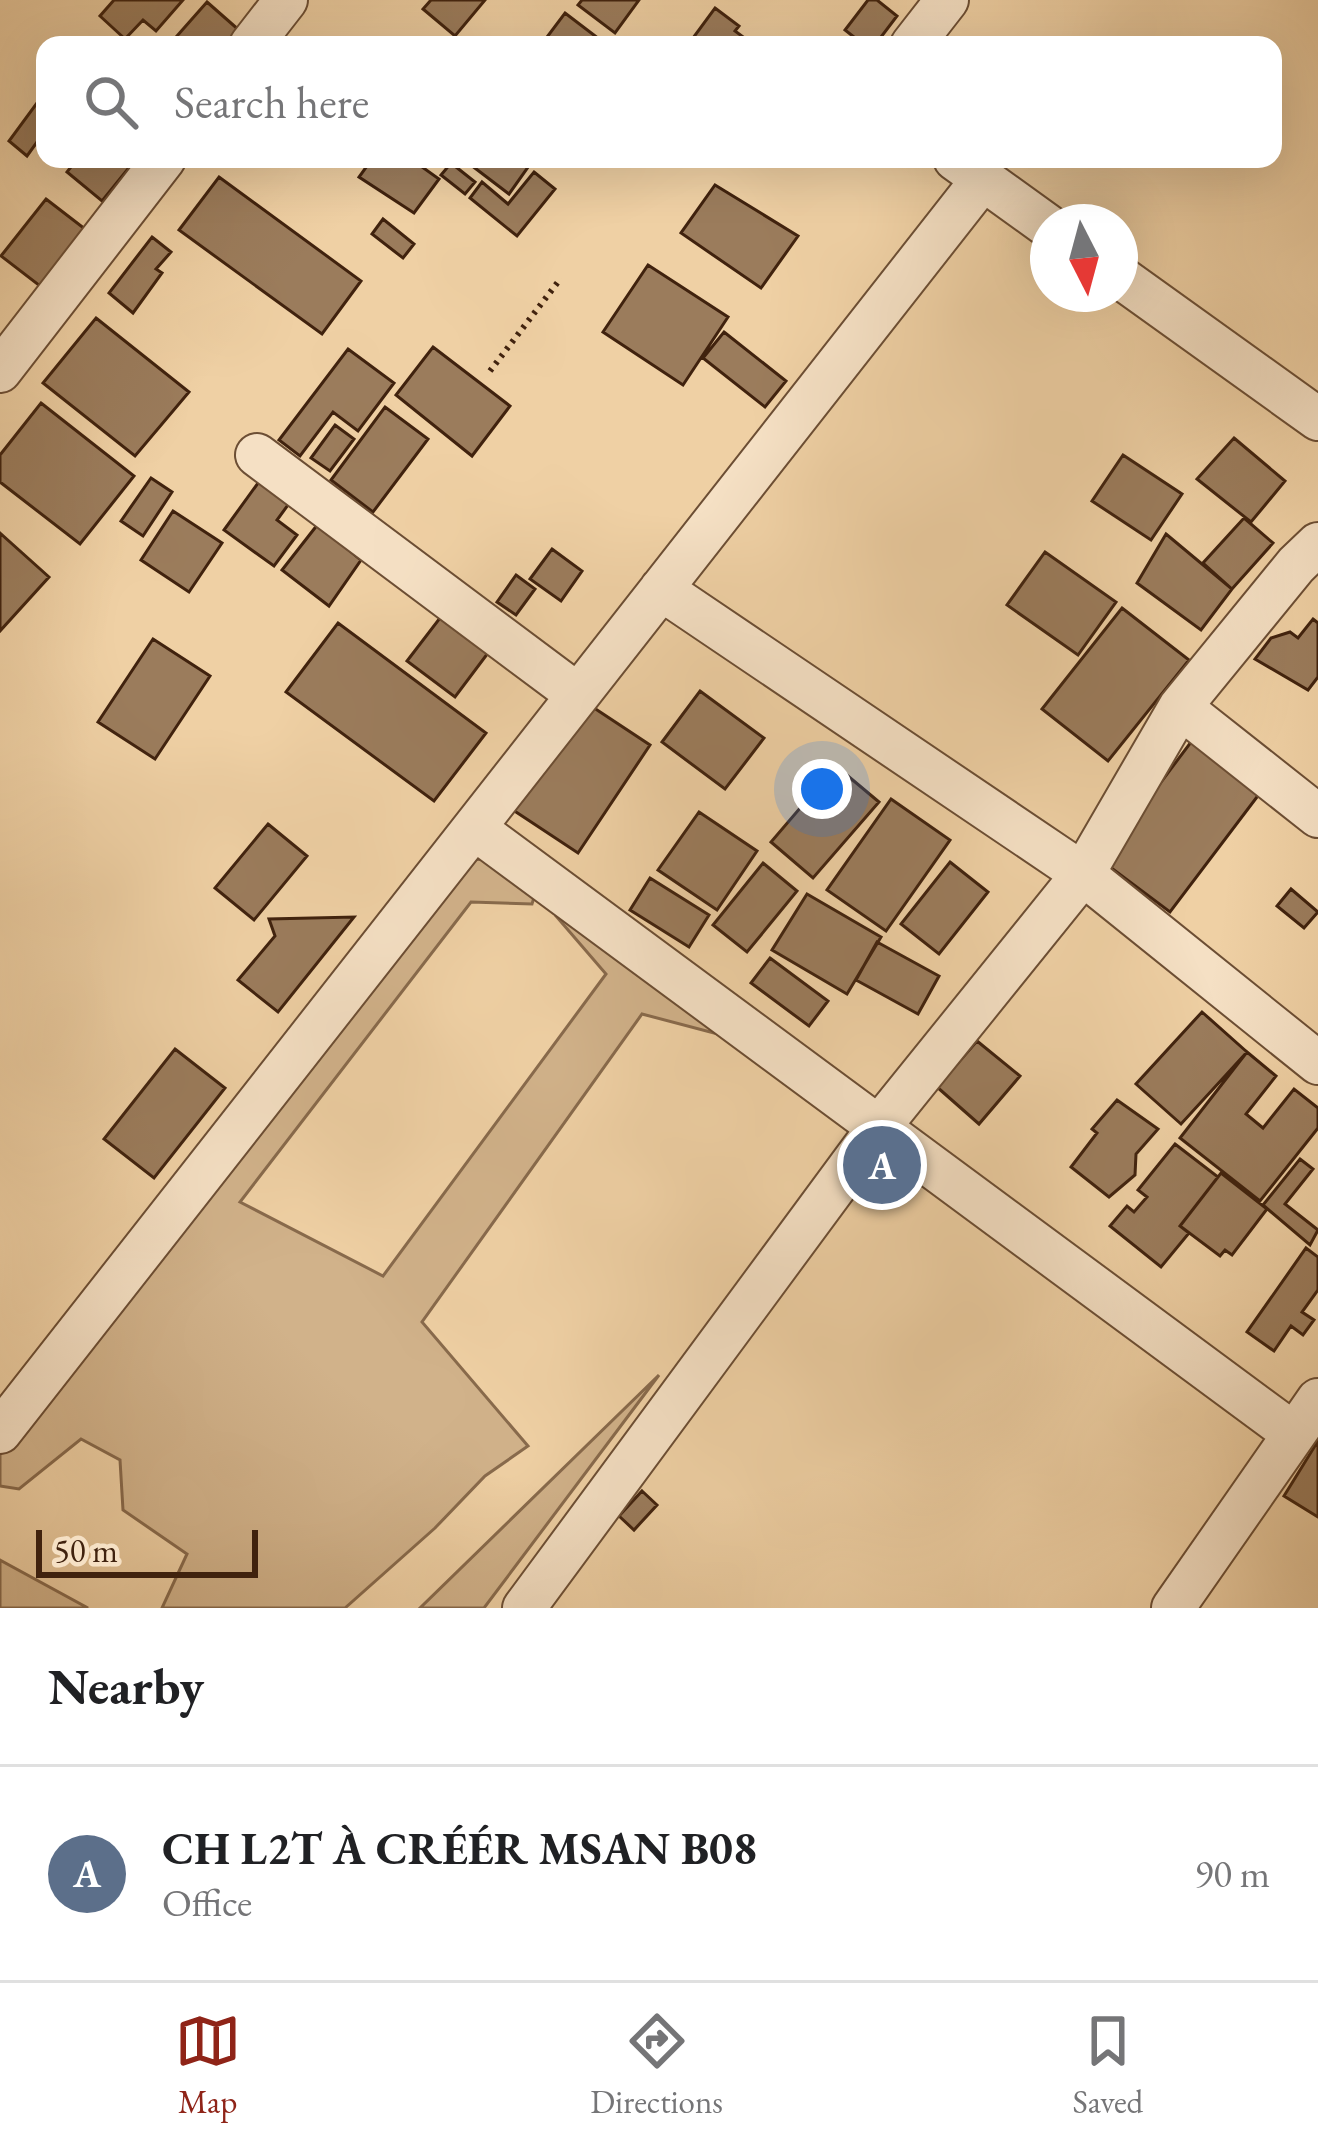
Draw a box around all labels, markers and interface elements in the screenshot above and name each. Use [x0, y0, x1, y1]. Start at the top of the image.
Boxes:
search box [36, 36, 1282, 168]
icon: search [78, 69, 144, 135]
text: Search here [174, 73, 369, 131]
north arrow [1030, 204, 1138, 312]
your location [792, 759, 852, 819]
pin: A [843, 1120, 921, 1210]
scale bar [36, 1524, 258, 1577]
text: 50 m [54, 1529, 118, 1572]
text: Nearby [48, 1653, 204, 1719]
text: CH L2T À CRÉÉR MSAN B08 [162, 1819, 757, 1877]
text: A [73, 1848, 101, 1899]
text: 90 m [1194, 1848, 1270, 1899]
text: Office [162, 1877, 252, 1928]
tab: Map [175, 2008, 241, 2123]
tab: Directions [590, 2008, 723, 2123]
tab: Saved [1073, 2008, 1143, 2123]

